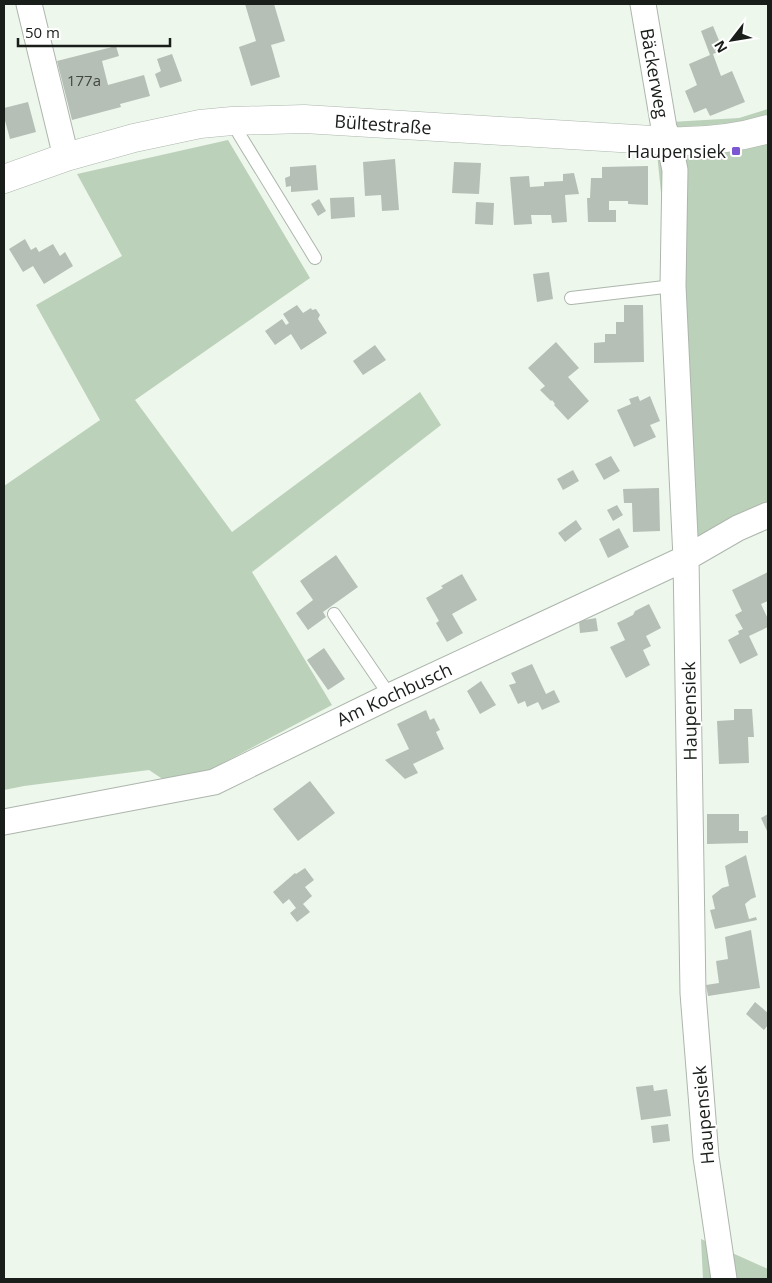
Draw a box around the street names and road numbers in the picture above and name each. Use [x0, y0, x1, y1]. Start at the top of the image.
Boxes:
street label: Bäckerweg [635, 26, 675, 120]
street label: Bültestraße [334, 109, 432, 139]
street label: Am Kochbusch [332, 657, 456, 731]
street label: Haupensiek [676, 661, 702, 761]
street label: Haupensiek [687, 1064, 719, 1165]

